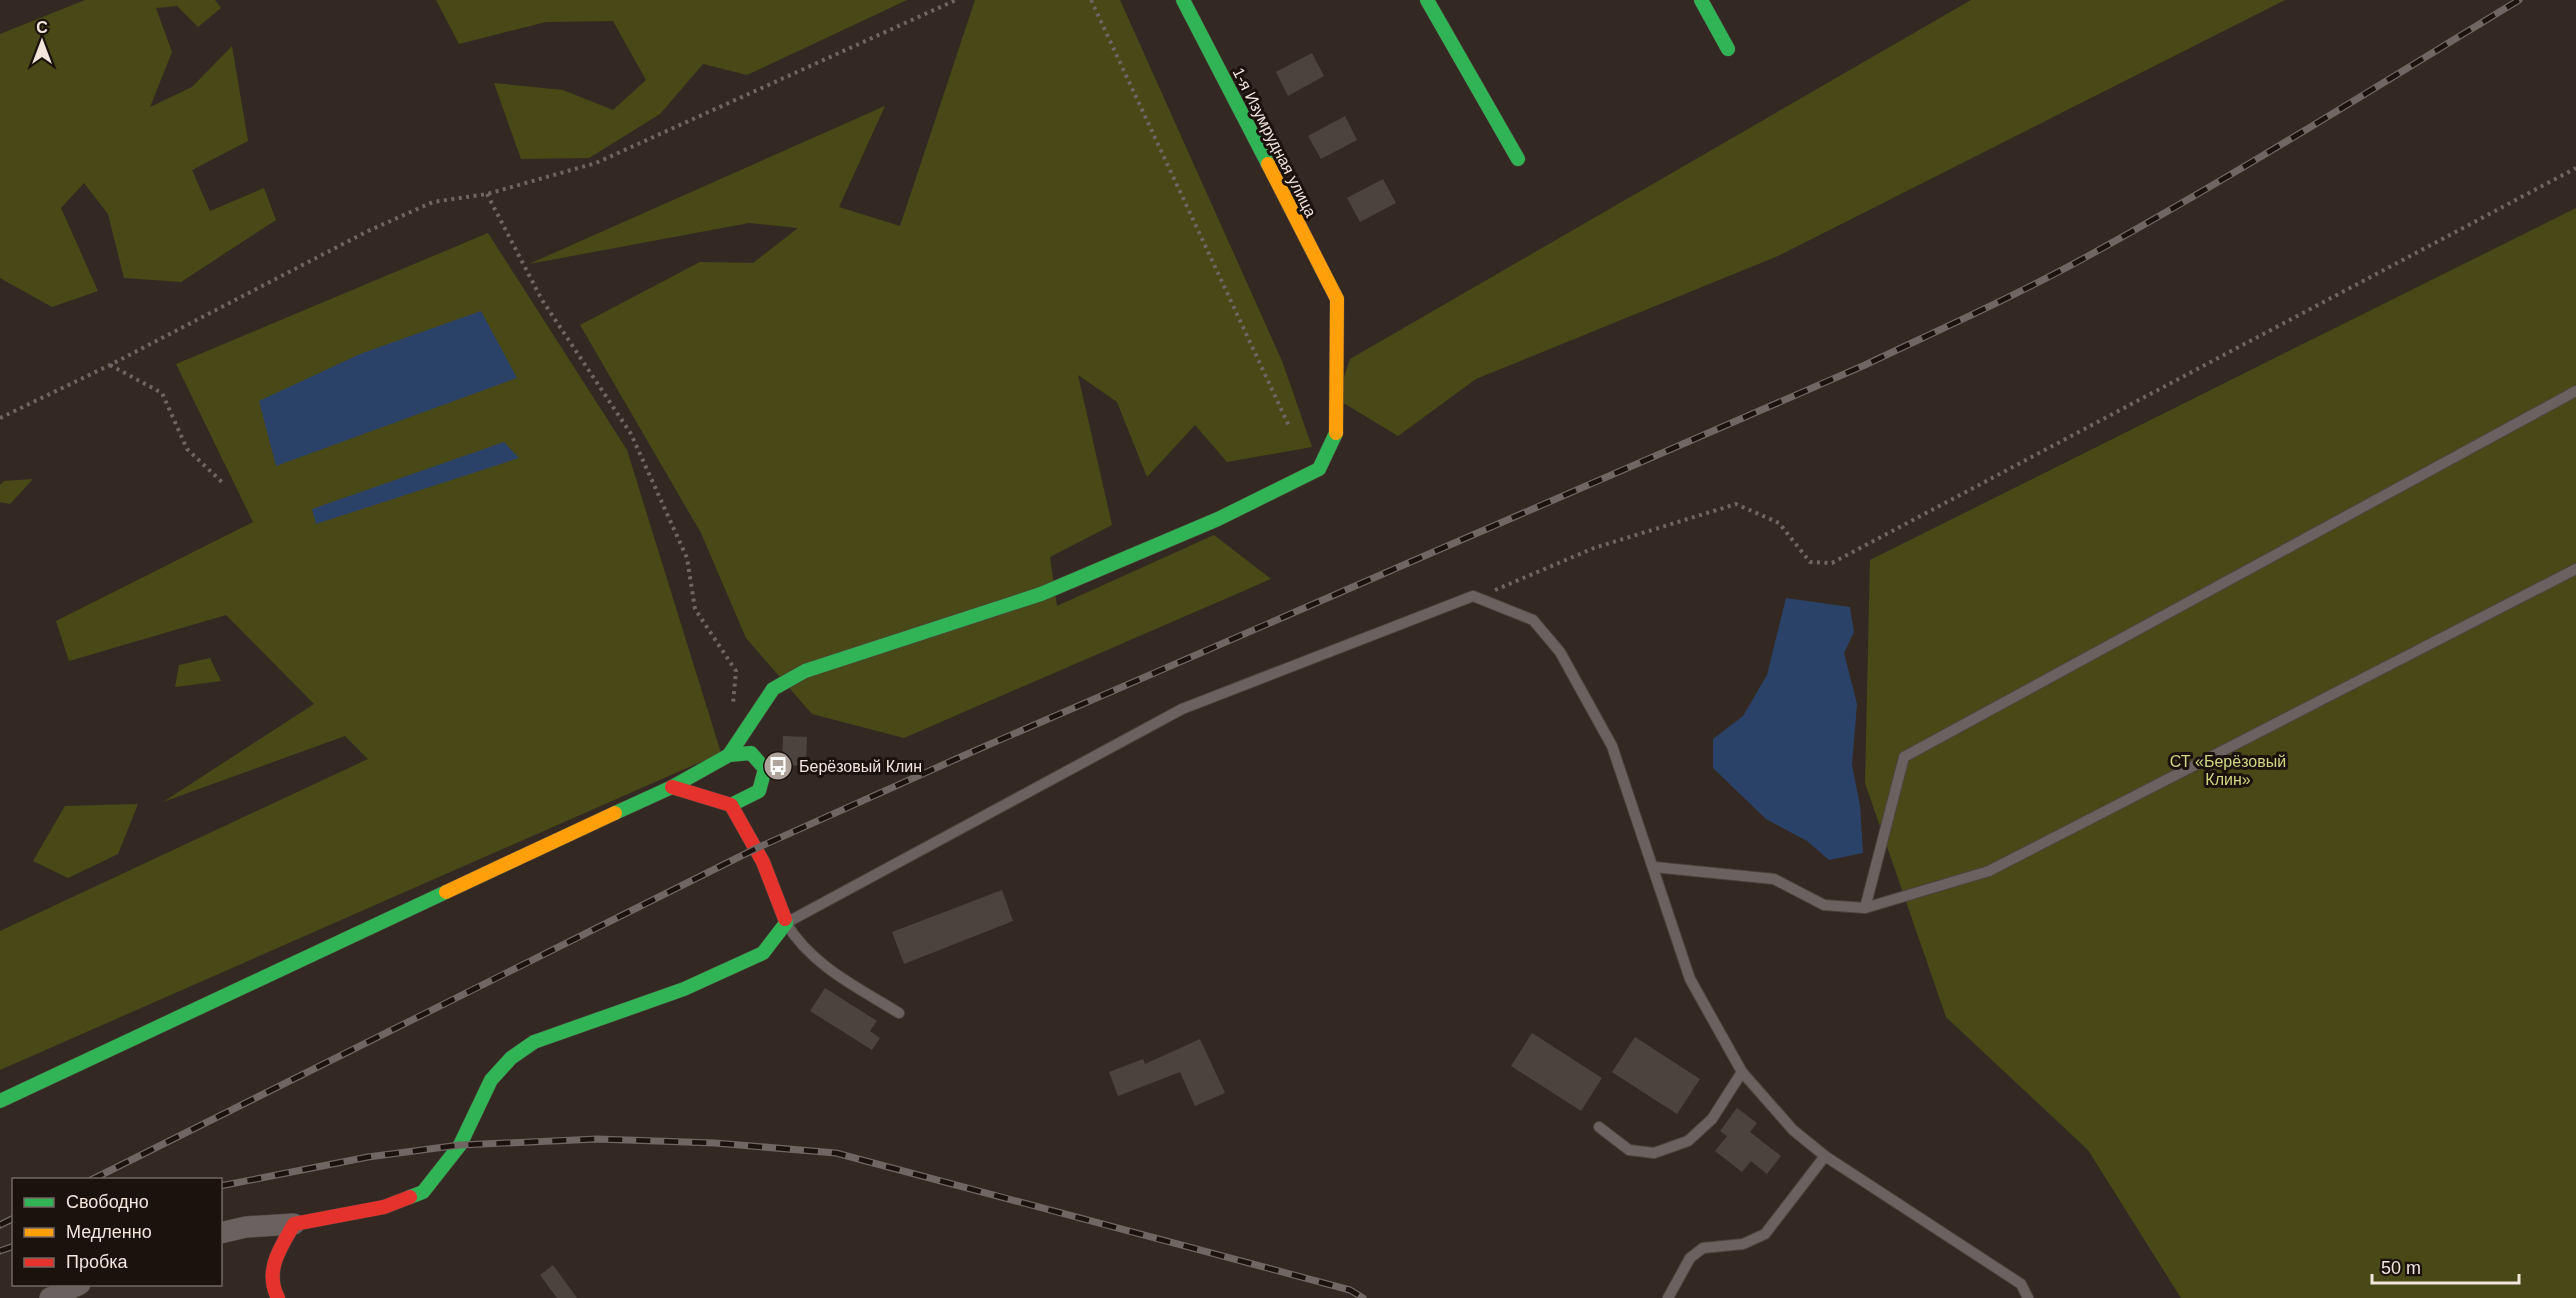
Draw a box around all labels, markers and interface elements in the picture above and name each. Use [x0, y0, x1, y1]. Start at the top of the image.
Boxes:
north arrow [12, 12, 72, 72]
text: С [36, 19, 48, 36]
street label: 1-я Изумрудная улица [1229, 65, 1320, 220]
bus stop icon: Берёзовый Клин [762, 750, 794, 782]
park label: СТ «Берёзовый Клин» [2170, 753, 2286, 788]
place label: Берёзовый Клин [799, 758, 922, 775]
legend [12, 1178, 222, 1286]
text: Свободно [66, 1192, 149, 1212]
text: Медленно [66, 1222, 152, 1242]
scale bar [2372, 1247, 2519, 1285]
text: Пробка [66, 1252, 129, 1272]
text: 50 m [2381, 1258, 2421, 1278]

